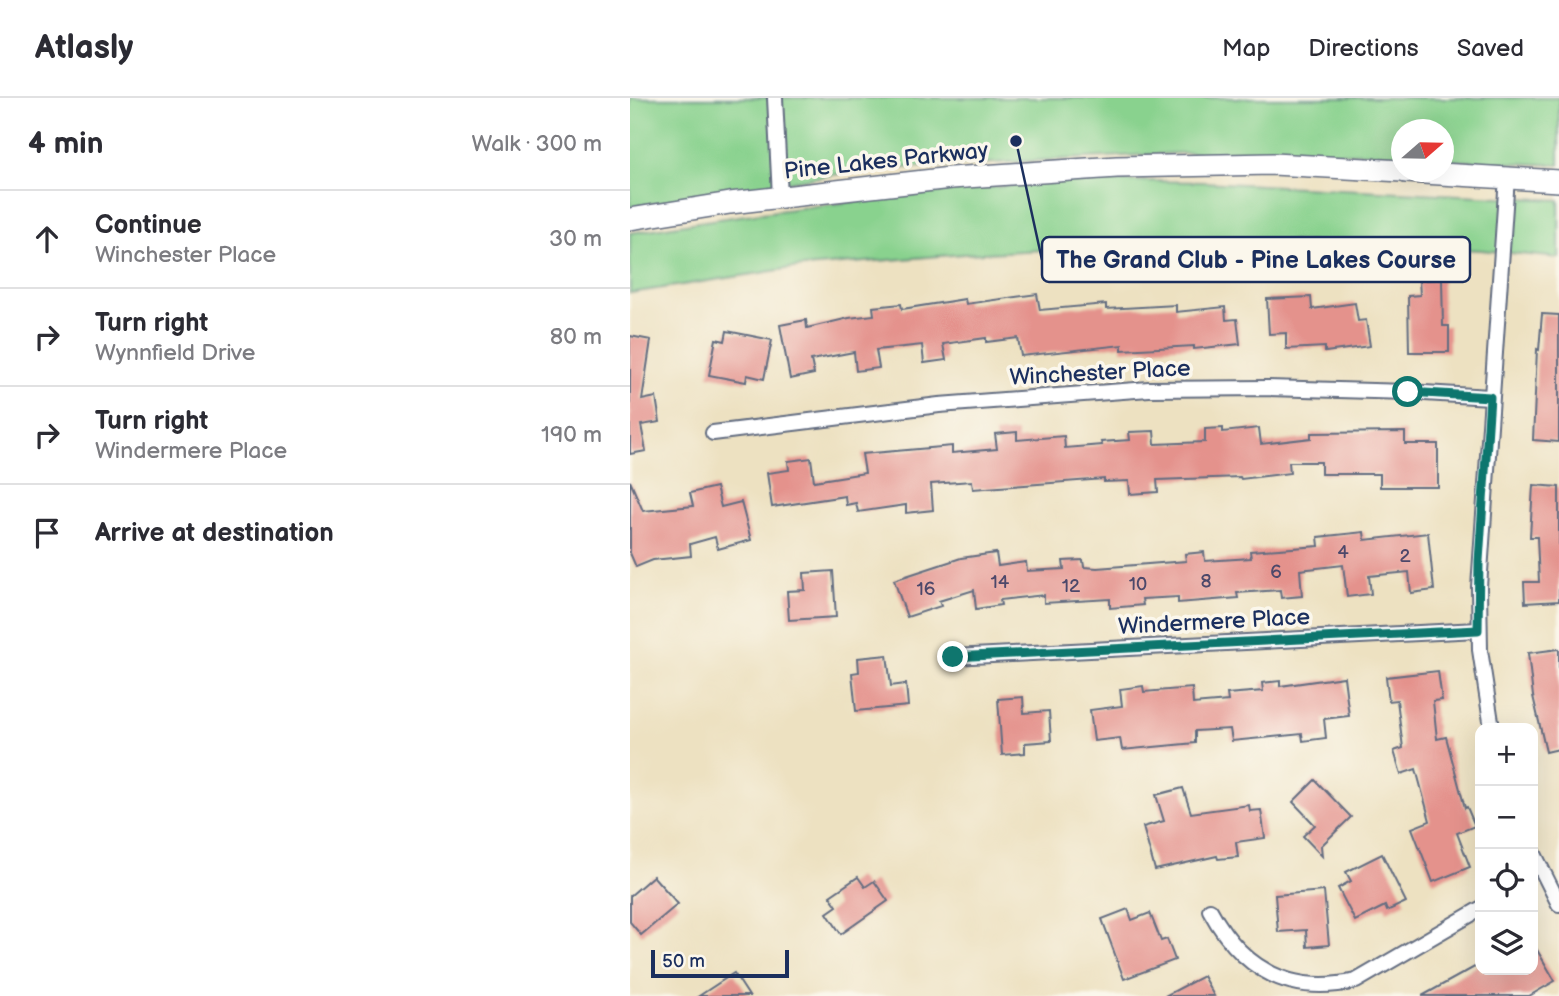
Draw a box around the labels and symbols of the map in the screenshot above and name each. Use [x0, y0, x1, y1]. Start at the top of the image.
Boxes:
north arrow [1391, 119, 1454, 182]
street label: Pine Lakes Parkway [783, 136, 990, 186]
callout: The Grand Club - Pine Lakes Course [1042, 237, 1470, 282]
text: The Grand Club - Pine Lakes Course [1056, 246, 1456, 275]
street label: Winchester Place [1009, 354, 1191, 392]
route start [1392, 376, 1423, 407]
house number: 4 [1337, 541, 1349, 564]
house number: 2 [1399, 545, 1411, 568]
house number: 6 [1270, 561, 1282, 584]
house number: 8 [1200, 570, 1212, 593]
house number: 14 [991, 571, 1010, 594]
house number: 10 [1129, 573, 1147, 596]
house number: 12 [1062, 575, 1081, 598]
house number: 16 [917, 578, 935, 601]
street label: Windermere Place [1117, 603, 1311, 641]
route end [937, 641, 968, 672]
scale bar [651, 947, 789, 979]

